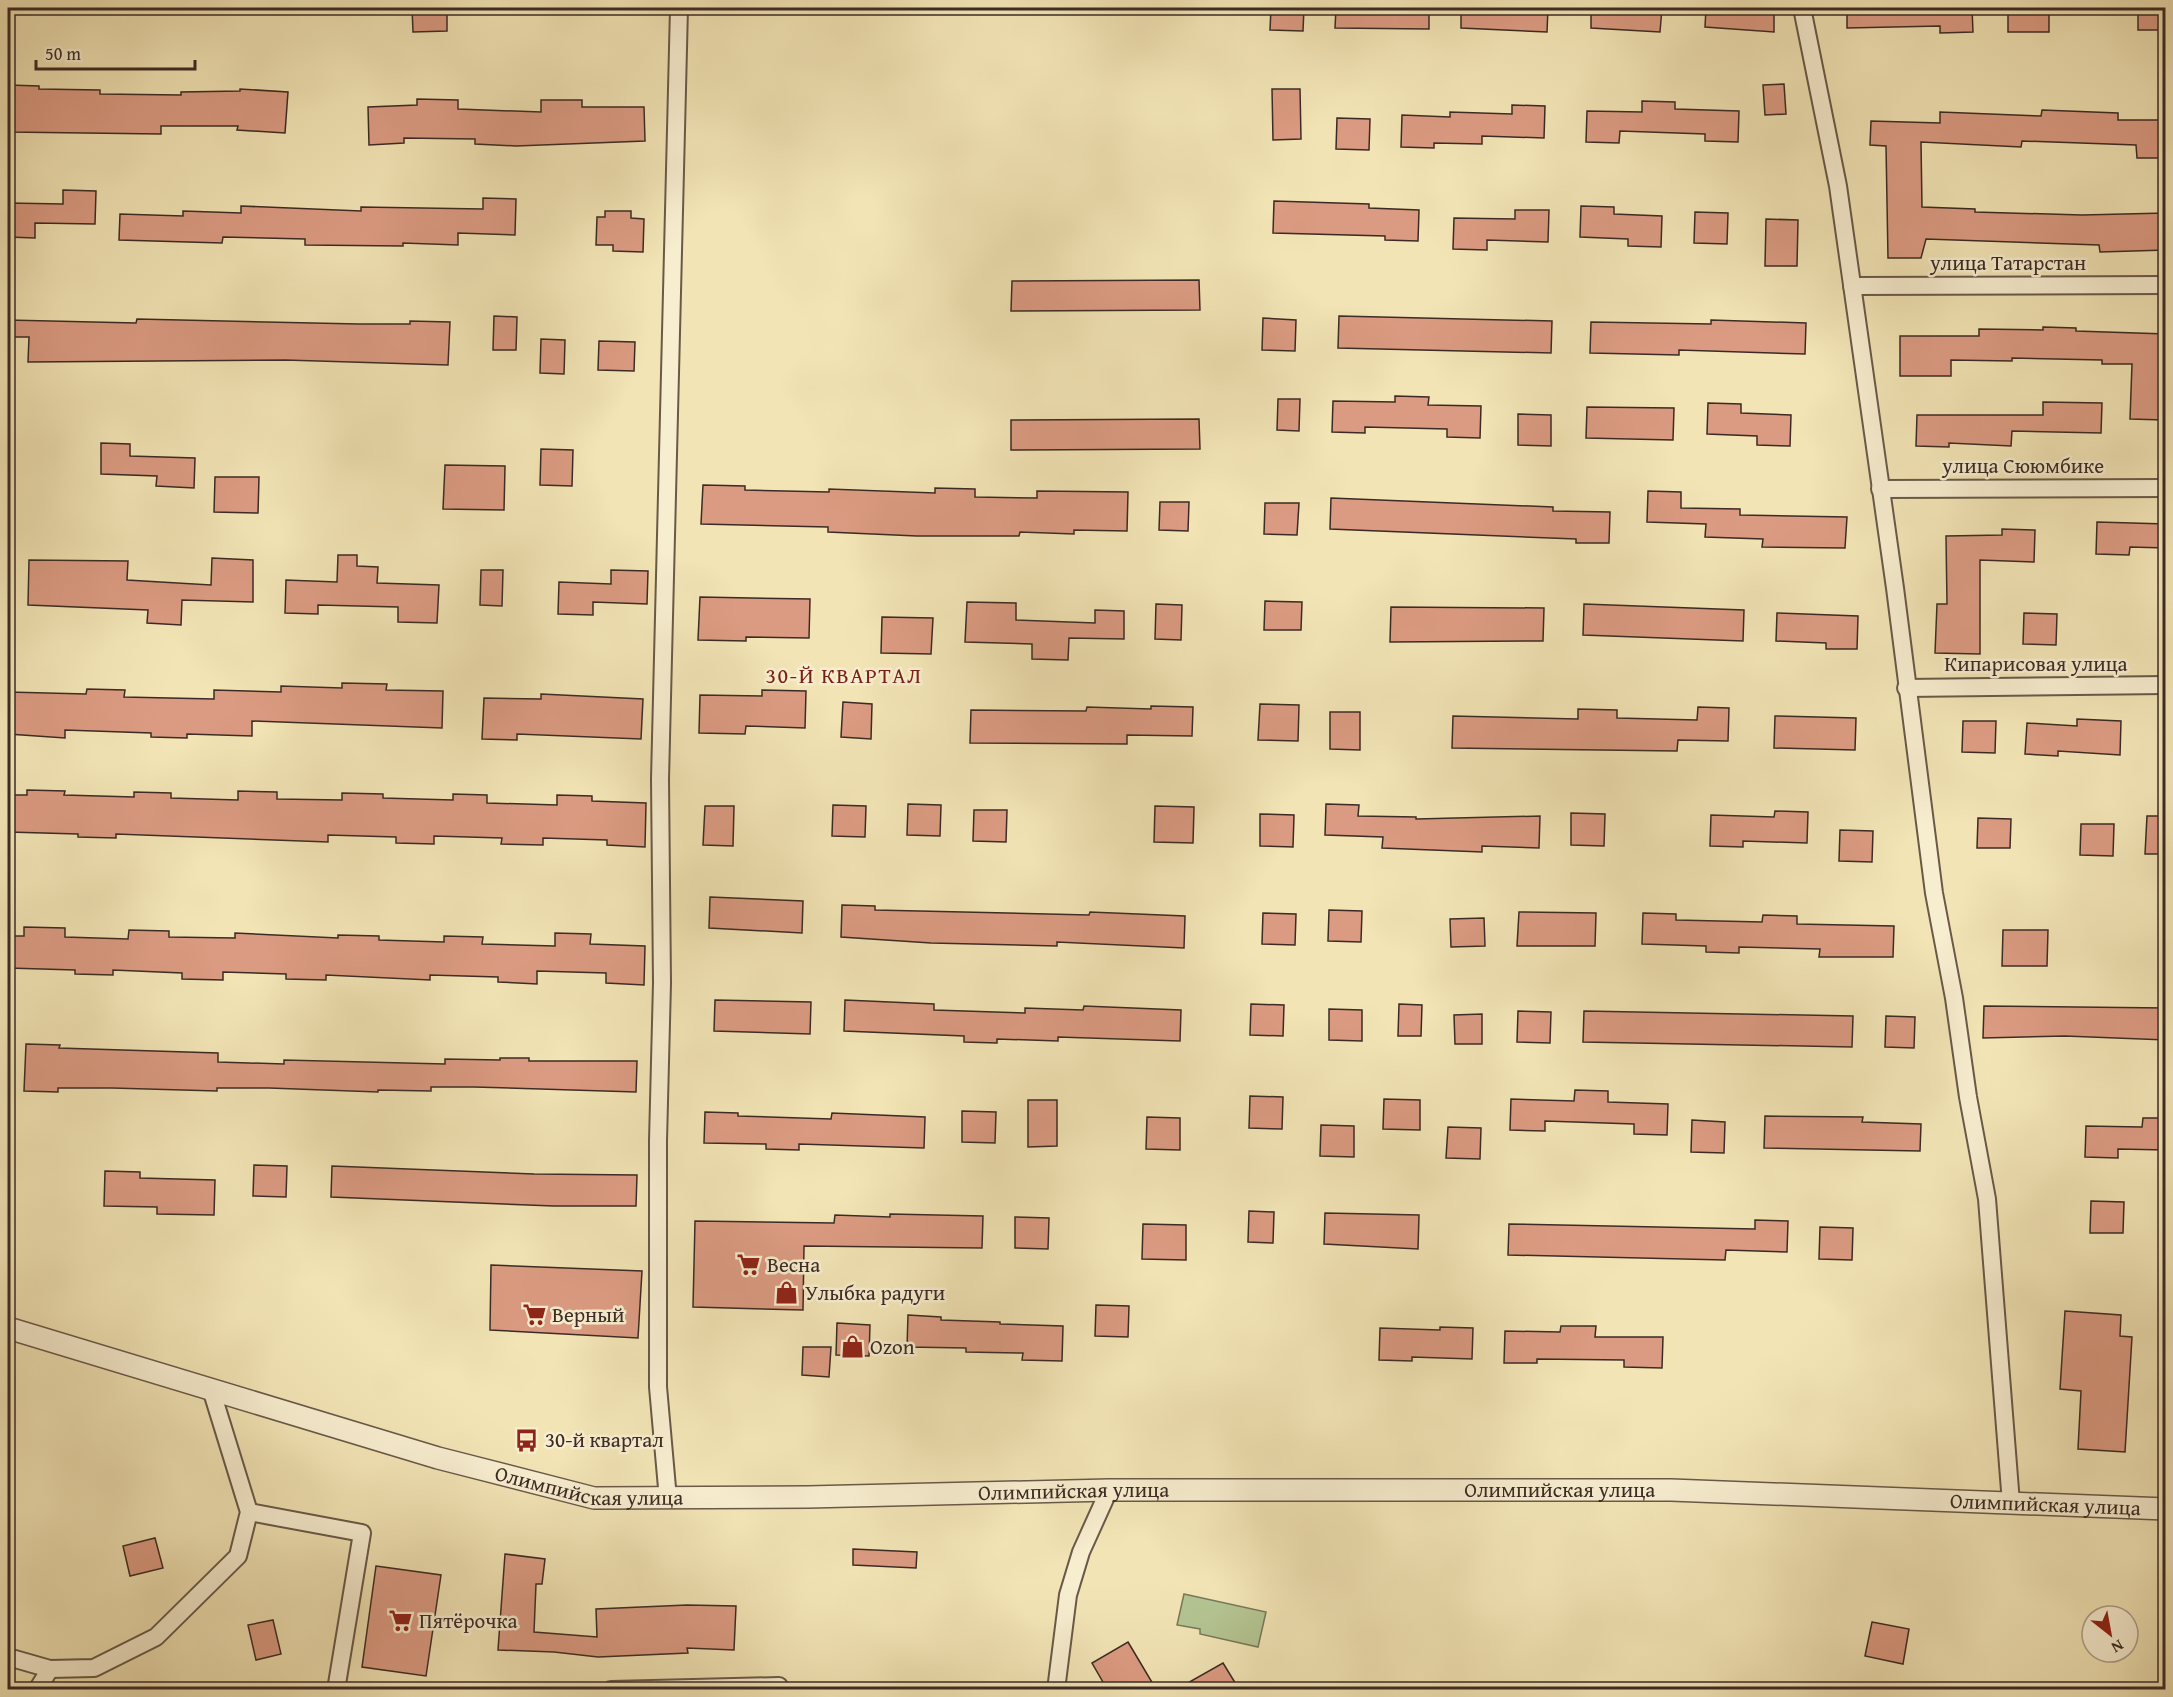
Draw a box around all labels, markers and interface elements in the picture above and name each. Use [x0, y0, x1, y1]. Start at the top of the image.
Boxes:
scale bar [36, 33, 195, 71]
text: 50 m [45, 40, 81, 67]
street label: улица Татарстан [1929, 247, 2086, 278]
street label: улица Сююмбике [1941, 450, 2104, 481]
street label: Кипарисовая улица [1944, 648, 2128, 679]
district label: 30-Й КВАРТАЛ [765, 659, 923, 691]
place label: Весна [767, 1249, 820, 1280]
supermarket icon: Весна [736, 1252, 762, 1278]
place label: Улыбка радуги [805, 1277, 945, 1308]
shop icon: Улыбка радуги [774, 1280, 800, 1306]
place label: Верный [552, 1299, 624, 1330]
supermarket icon: Верный [521, 1302, 547, 1328]
place label: Ozon [870, 1331, 915, 1362]
shop icon: Ozon [839, 1334, 865, 1360]
place label: 30-й квартал [545, 1424, 664, 1455]
bus stop icon: 30-й квартал [514, 1427, 540, 1453]
street label: Олимпийская улица [492, 1457, 683, 1513]
street label: Олимпийская улица [978, 1474, 1169, 1508]
street label: Олимпийская улица [1464, 1474, 1655, 1505]
street label: Олимпийская улица [1949, 1485, 2141, 1523]
north arrow [2080, 1604, 2140, 1664]
place label: Пятёрочка [419, 1605, 517, 1636]
supermarket icon: Пятёрочка [388, 1608, 414, 1634]
text: N [2107, 1634, 2128, 1660]

